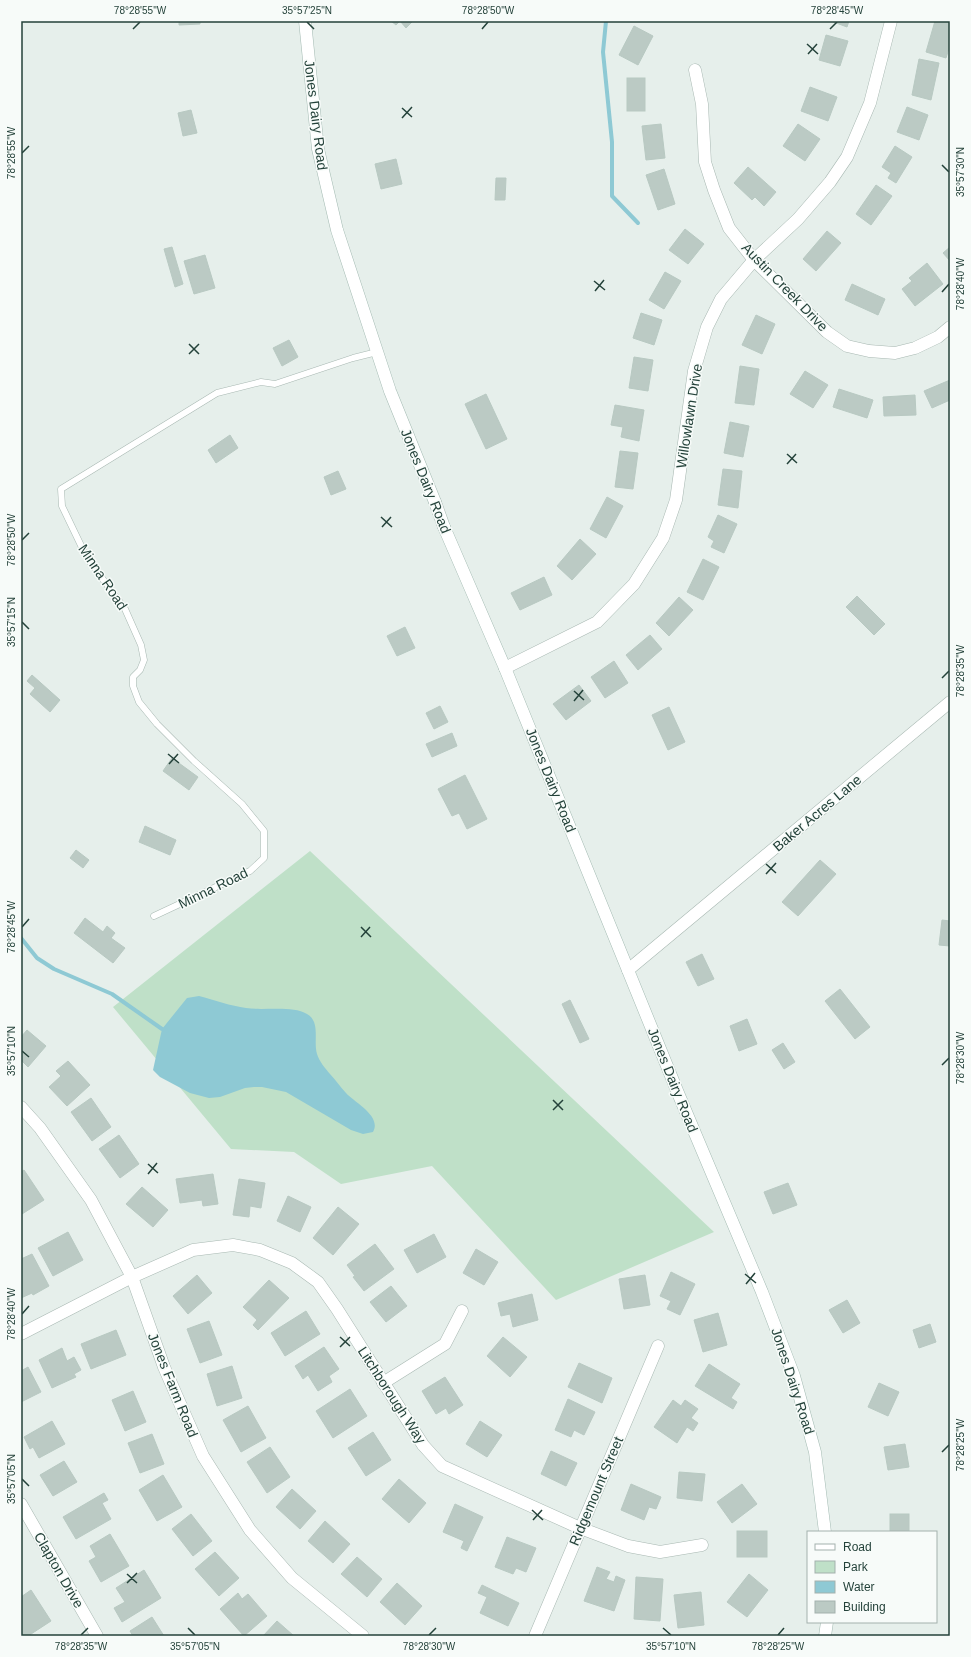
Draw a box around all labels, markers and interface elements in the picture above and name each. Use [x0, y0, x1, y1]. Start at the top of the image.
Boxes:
text: 78°28'55"W [114, 5, 167, 16]
text: 35°57'25"N [282, 5, 332, 16]
text: 78°28'50"W [462, 5, 515, 16]
text: 78°28'45"W [811, 5, 864, 16]
street label: Jones Dairy Road [301, 59, 331, 171]
text: 78°28'55"W [6, 126, 17, 179]
text: 35°57'30"N [955, 147, 966, 197]
street label: Austin Creek Drive [739, 239, 831, 335]
text: 78°28'40"W [955, 257, 966, 310]
street label: Willowlawn Drive [673, 362, 705, 469]
street label: Jones Dairy Road [398, 426, 454, 536]
text: 78°28'50"W [6, 513, 17, 566]
street label: Minna Road [75, 541, 131, 613]
text: 35°57'15"N [6, 597, 17, 647]
text: 78°28'35"W [955, 644, 966, 697]
street label: Jones Dairy Road [523, 725, 579, 835]
street label: Baker Acres Lane [770, 771, 865, 855]
street label: Minna Road [176, 864, 250, 912]
text: 78°28'45"W [6, 900, 17, 953]
street label: Jones Dairy Road [645, 1025, 701, 1135]
text: 35°57'10"N [6, 1026, 17, 1076]
text: 78°28'30"W [955, 1031, 966, 1084]
text: 78°28'40"W [6, 1287, 17, 1340]
street label: Jones Dairy Road [768, 1326, 818, 1436]
street label: Jones Farm Road [145, 1330, 201, 1440]
street label: Litchborough Way [355, 1344, 429, 1446]
text: 78°28'25"W [955, 1418, 966, 1471]
street label: Ridgemount Street [566, 1434, 626, 1548]
text: 35°57'05"N [6, 1454, 17, 1504]
street label: Clapton Drive [31, 1529, 87, 1611]
legend [807, 1531, 937, 1623]
text: Road [843, 1540, 872, 1554]
text: Park [843, 1560, 869, 1574]
text: Water [843, 1580, 875, 1594]
text: Building [843, 1600, 886, 1614]
text: 78°28'35"W [55, 1641, 108, 1652]
text: 35°57'05"N [170, 1641, 220, 1652]
text: 78°28'30"W [403, 1641, 456, 1652]
text: 35°57'10"N [646, 1641, 696, 1652]
text: 78°28'25"W [752, 1641, 805, 1652]

